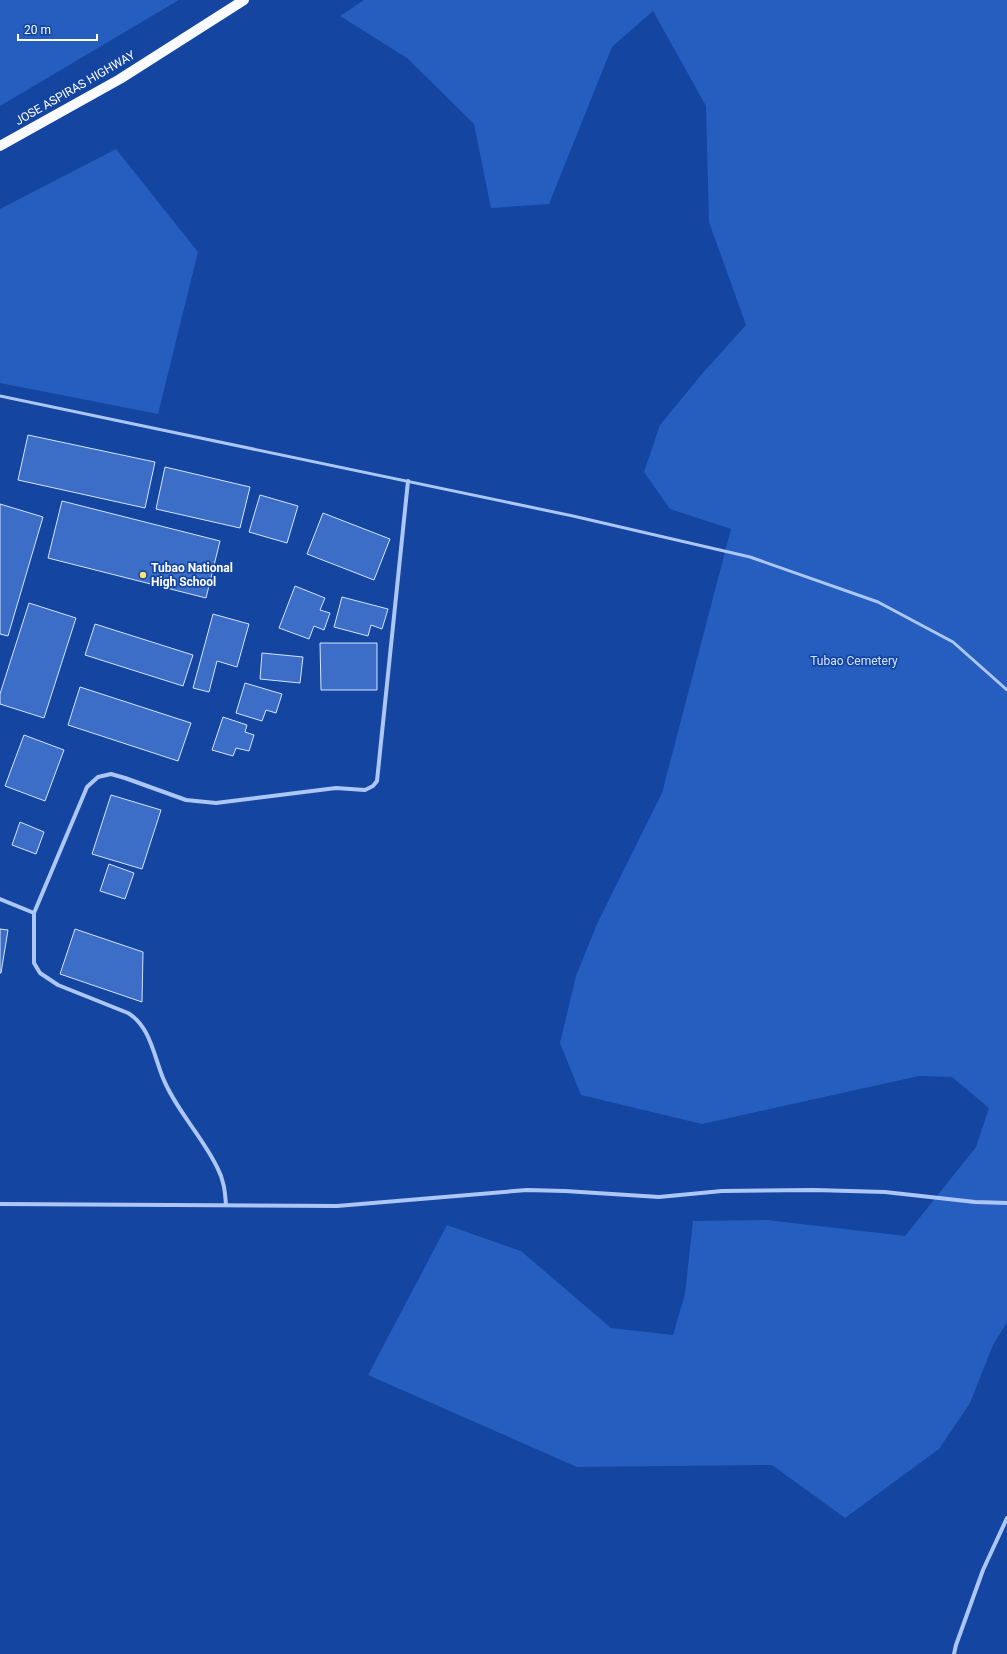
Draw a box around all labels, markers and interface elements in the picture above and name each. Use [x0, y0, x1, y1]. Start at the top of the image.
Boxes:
scale bar [18, 16, 97, 42]
text: 20 m [24, 23, 51, 37]
street label: JOSE ASPIRAS HIGHWAY [12, 47, 138, 128]
place label: Tubao National High School [151, 561, 233, 589]
marker: Tubao National High School [138, 570, 148, 580]
park label: Tubao Cemetery [810, 654, 898, 668]

